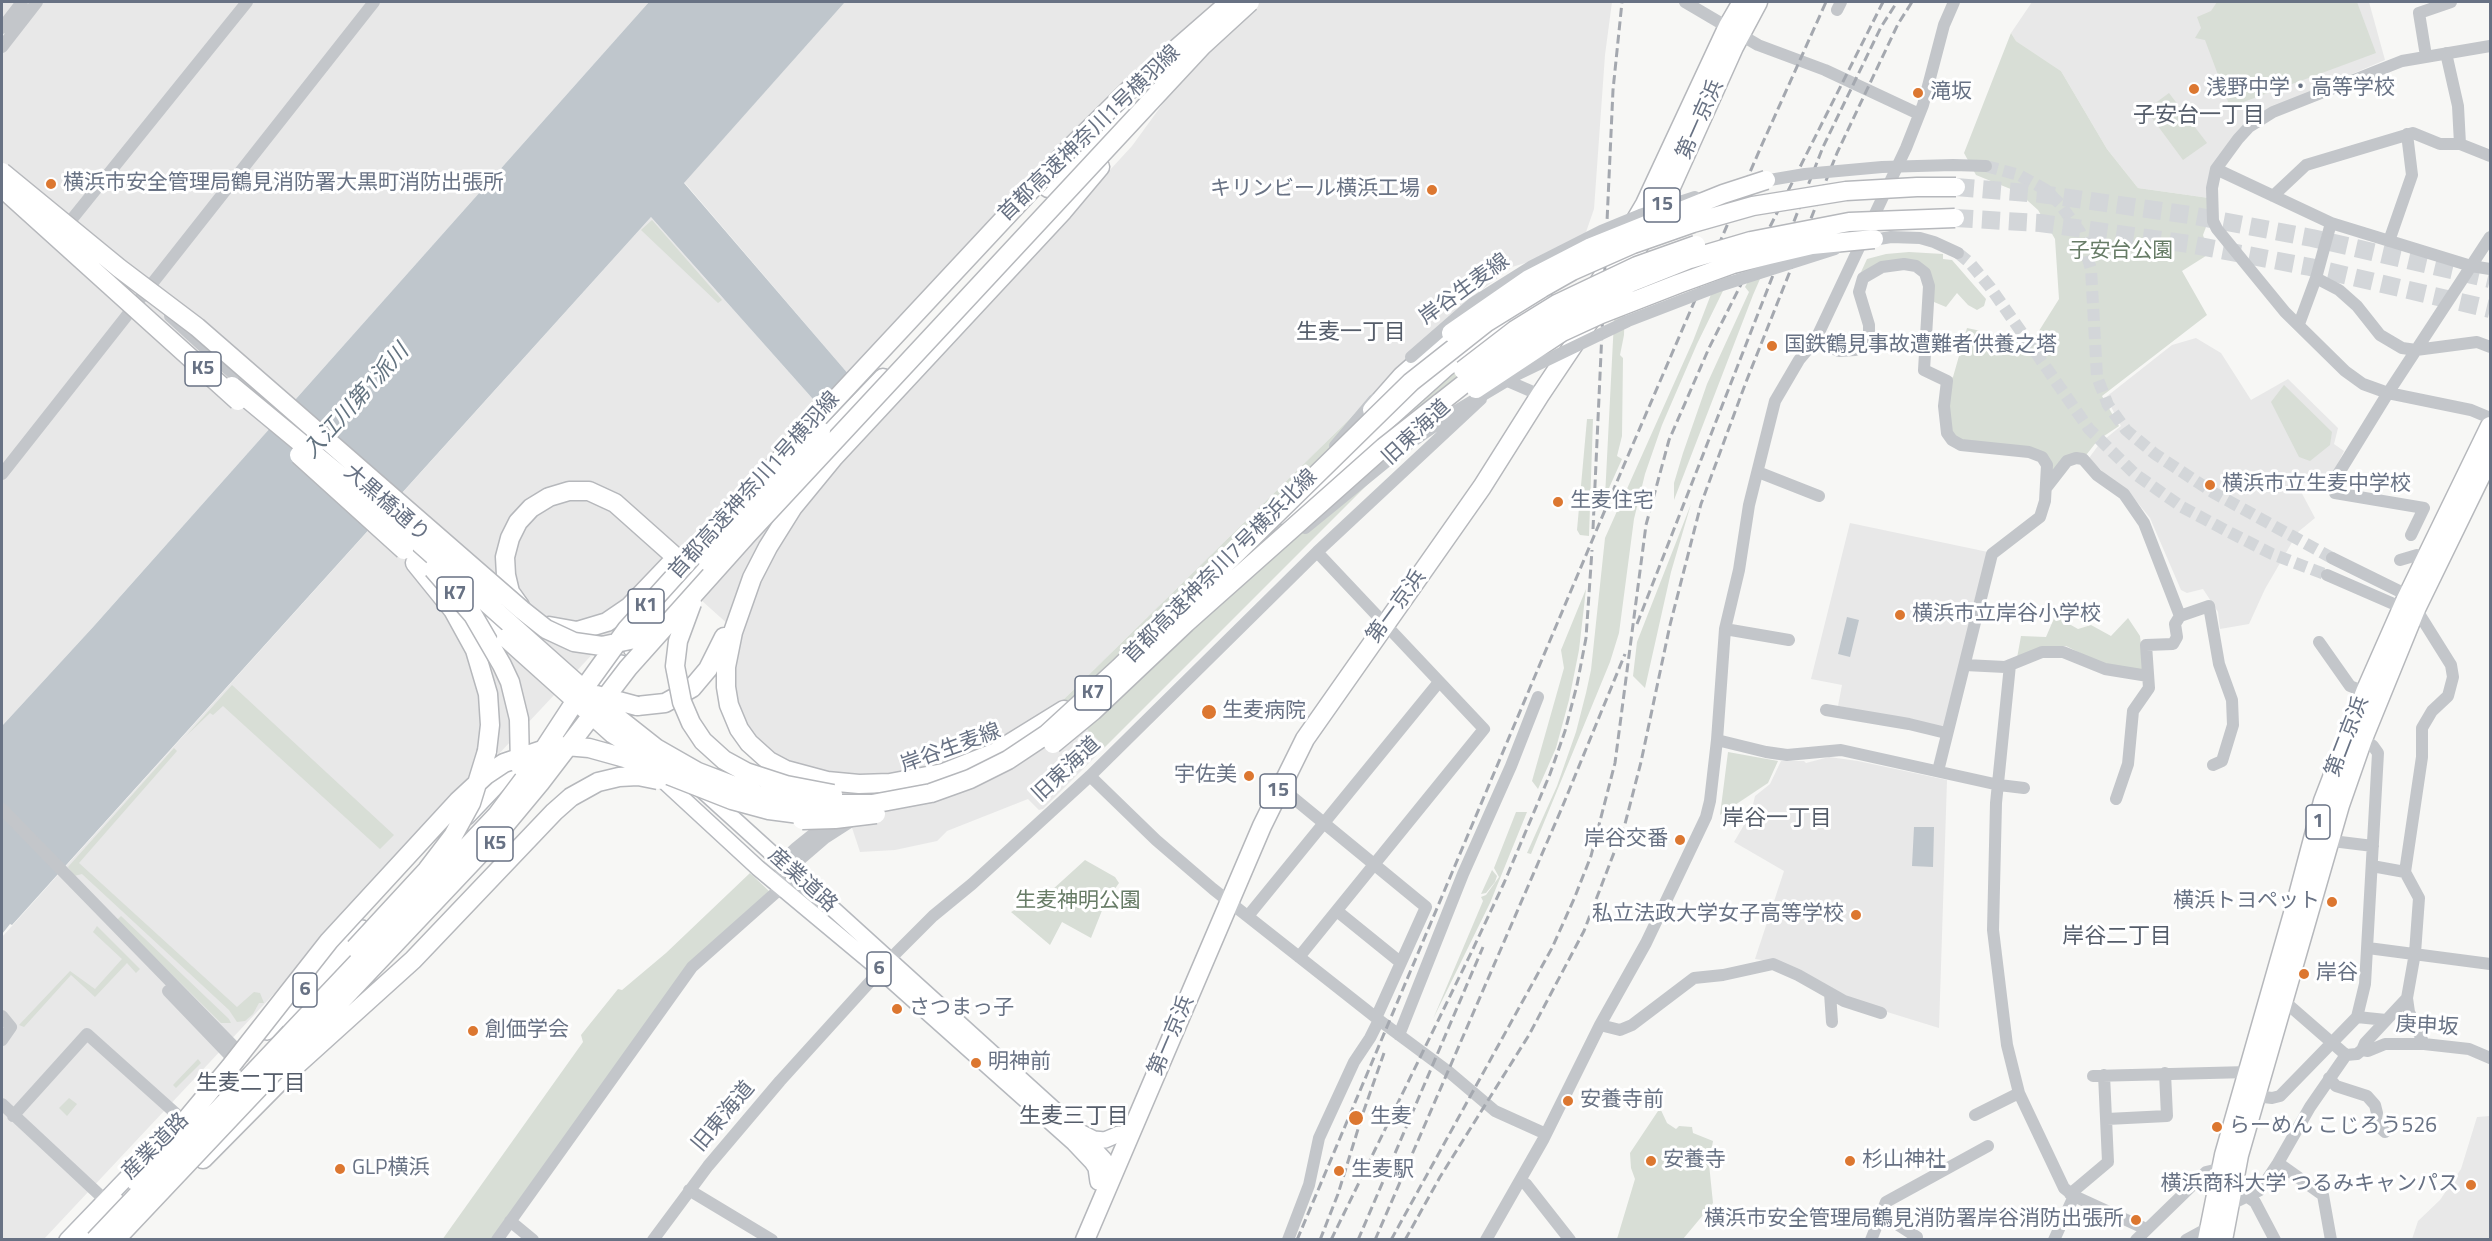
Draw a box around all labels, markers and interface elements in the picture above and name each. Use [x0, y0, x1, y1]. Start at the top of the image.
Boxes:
street label: 首都高速神奈川1号横羽線 [994, 41, 1186, 227]
place label: 浅野中学・高等学校 [2206, 76, 2395, 102]
street label: 第一京浜 [1672, 77, 1730, 163]
place label: 滝坂 [1930, 80, 1972, 106]
marker: 浅野中学・高等学校 [2187, 82, 2201, 96]
marker: 滝坂 [1911, 86, 1925, 100]
district label: 子安台一丁目 [2133, 104, 2265, 130]
place label: 横浜市安全管理局鶴見消防署大黒町消防出張所 [63, 171, 504, 197]
marker: 横浜市安全管理局鶴見消防署大黒町消防出張所 [44, 177, 58, 191]
place label: キリンビール横浜工場 [1210, 177, 1420, 203]
marker: キリンビール横浜工場 [1425, 183, 1439, 197]
road number: 15 [1644, 188, 1680, 222]
park label: 子安台公園 [2069, 239, 2173, 265]
street label: 岸谷生麦線 [1415, 249, 1515, 331]
district label: 生麦一丁目 [1296, 321, 1406, 347]
place label: 国鉄鶴見事故遭難者供養之塔 [1784, 333, 2057, 359]
marker: 国鉄鶴見事故遭難者供養之塔 [1765, 339, 1779, 353]
water label: 入江川第1派川 [299, 340, 415, 464]
road number: K5 [185, 352, 221, 386]
street label: 首都高速神奈川1号横羽線 [664, 387, 846, 585]
street label: 旧東海道 [1378, 395, 1456, 471]
street label: 大黒橋通り [338, 460, 434, 548]
street label: 首都高速神奈川7号横浜北線 [1119, 465, 1323, 669]
place label: 横浜市立生麦中学校 [2222, 472, 2411, 498]
marker: 横浜市立生麦中学校 [2203, 478, 2217, 492]
place label: 生麦住宅 [1570, 489, 1654, 515]
marker: 生麦住宅 [1551, 495, 1565, 509]
street label: 第一京浜 [1362, 566, 1432, 648]
road number: K7 [437, 577, 473, 611]
road number: K1 [628, 589, 664, 623]
place label: 横浜市立岸谷小学校 [1912, 602, 2101, 628]
marker: 横浜市立岸谷小学校 [1893, 608, 1907, 622]
road number: K7 [1075, 676, 1111, 710]
street label: 第二京浜 [2321, 693, 2375, 781]
place label: 生麦病院 [1222, 699, 1306, 725]
marker: 生麦病院 [1200, 703, 1218, 721]
street label: 岸谷生麦線 [897, 719, 1005, 779]
street label: 旧東海道 [1028, 732, 1106, 808]
place label: 宇佐美 [1174, 763, 1237, 789]
marker: 宇佐美 [1242, 769, 1256, 783]
road number: 15 [1260, 774, 1296, 808]
road number: 1 [2306, 805, 2330, 839]
district label: 岸谷一丁目 [1722, 807, 1832, 833]
road number: K5 [477, 827, 513, 861]
place label: 岸谷交番 [1584, 827, 1668, 853]
marker: 岸谷交番 [1673, 833, 1687, 847]
street label: 産業道路 [762, 844, 842, 918]
park label: 生麦神明公園 [1015, 889, 1141, 915]
place label: 横浜トヨペット [2173, 889, 2320, 915]
marker: 横浜トヨペット [2325, 895, 2339, 909]
place label: 私立法政大学女子高等学校 [1592, 902, 1844, 928]
marker: 私立法政大学女子高等学校 [1849, 908, 1863, 922]
district label: 岸谷二丁目 [2062, 925, 2172, 951]
road number: 6 [867, 952, 891, 986]
place label: 岸谷 [2316, 961, 2358, 987]
marker: 岸谷 [2297, 967, 2311, 981]
road number: 6 [293, 973, 317, 1007]
street label: 第一京浜 [1144, 992, 1200, 1080]
place label: さつまっ子 [909, 996, 1014, 1022]
marker: さつまっ子 [890, 1002, 904, 1016]
street label: 庚申坂 [2395, 1013, 2459, 1041]
place label: 創価学会 [485, 1018, 569, 1044]
marker: 創価学会 [466, 1024, 480, 1038]
place label: 明神前 [988, 1050, 1051, 1076]
marker: 明神前 [969, 1056, 983, 1070]
district label: 生麦二丁目 [196, 1072, 306, 1098]
street label: 旧東海道 [687, 1077, 761, 1157]
place label: 安養寺前 [1580, 1088, 1664, 1114]
marker: 安養寺前 [1561, 1094, 1575, 1108]
district label: 生麦三丁目 [1019, 1105, 1129, 1131]
place label: 生麦 [1370, 1105, 1412, 1131]
street label: 産業道路 [117, 1108, 195, 1186]
marker: 生麦 [1347, 1109, 1365, 1127]
place label: らーめん こじろう526 [2229, 1114, 2437, 1140]
marker: らーめん こじろう526 [2210, 1120, 2224, 1134]
place label: 安養寺 [1663, 1148, 1726, 1174]
place label: 杉山神社 [1862, 1148, 1946, 1174]
marker: 安養寺 [1644, 1154, 1658, 1168]
marker: 杉山神社 [1843, 1154, 1857, 1168]
place label: GLP横浜 [352, 1156, 429, 1182]
place label: 生麦駅 [1351, 1158, 1414, 1184]
marker: GLP横浜 [333, 1162, 347, 1176]
marker: 生麦駅 [1332, 1164, 1346, 1178]
place label: 横浜商科大学 つるみキャンパス [2160, 1172, 2459, 1198]
marker: 横浜商科大学 つるみキャンパス [2464, 1178, 2478, 1192]
place label: 横浜市安全管理局鶴見消防署岸谷消防出張所 [1704, 1207, 2124, 1233]
marker: 横浜市安全管理局鶴見消防署岸谷消防出張所 [2129, 1213, 2143, 1227]

